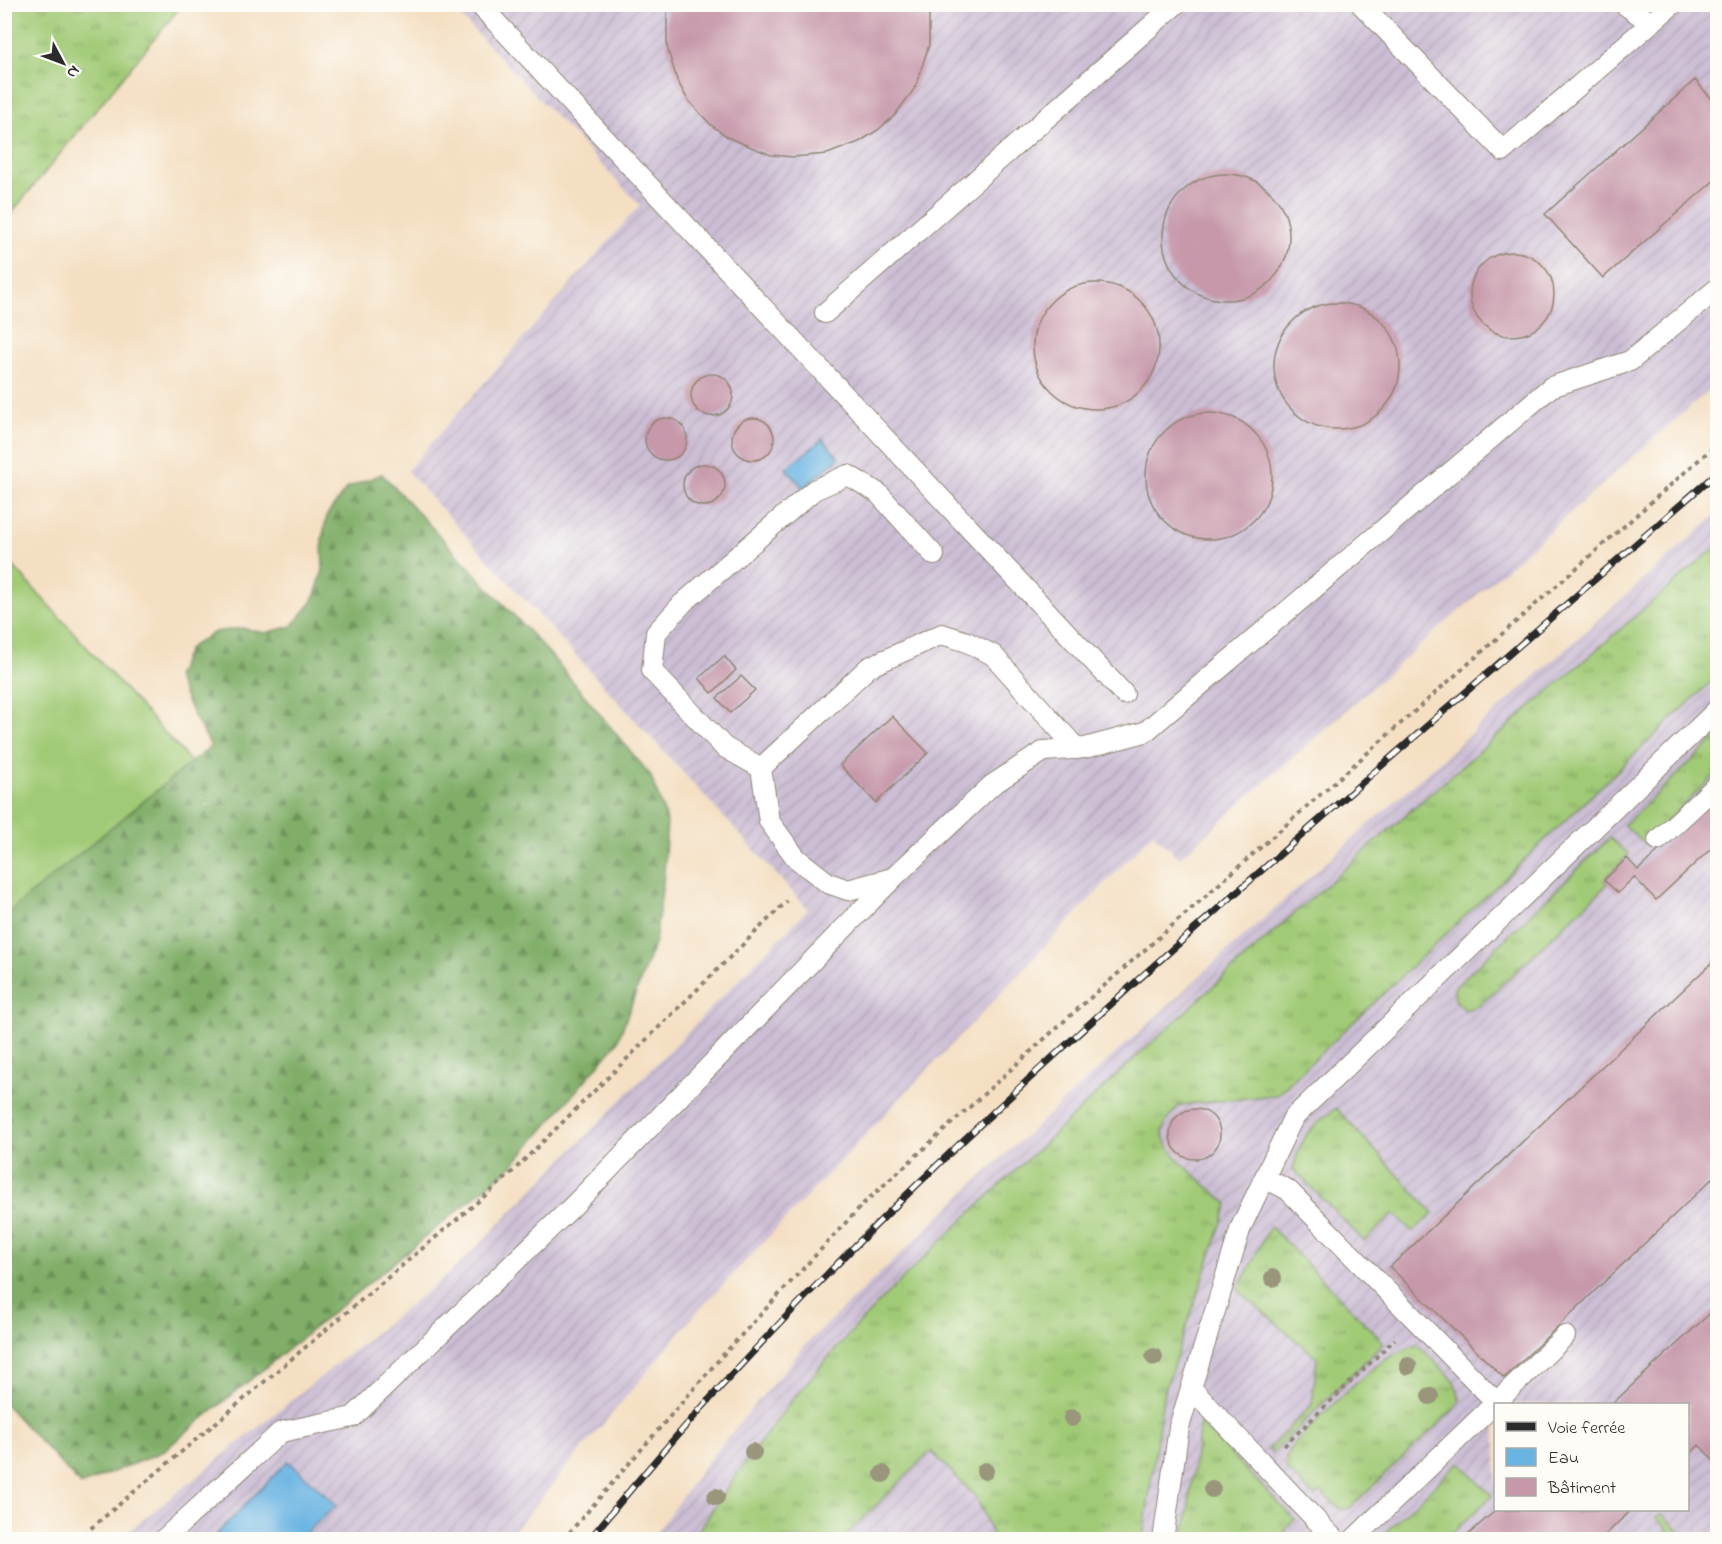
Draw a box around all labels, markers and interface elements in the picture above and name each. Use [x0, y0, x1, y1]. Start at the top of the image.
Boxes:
north arrow [33, 33, 93, 93]
text: N [60, 60, 85, 84]
legend [1494, 1403, 1689, 1511]
text: Voie ferrée [1547, 1416, 1626, 1442]
text: Eau [1548, 1446, 1579, 1472]
text: Bâtiment [1547, 1476, 1616, 1502]

